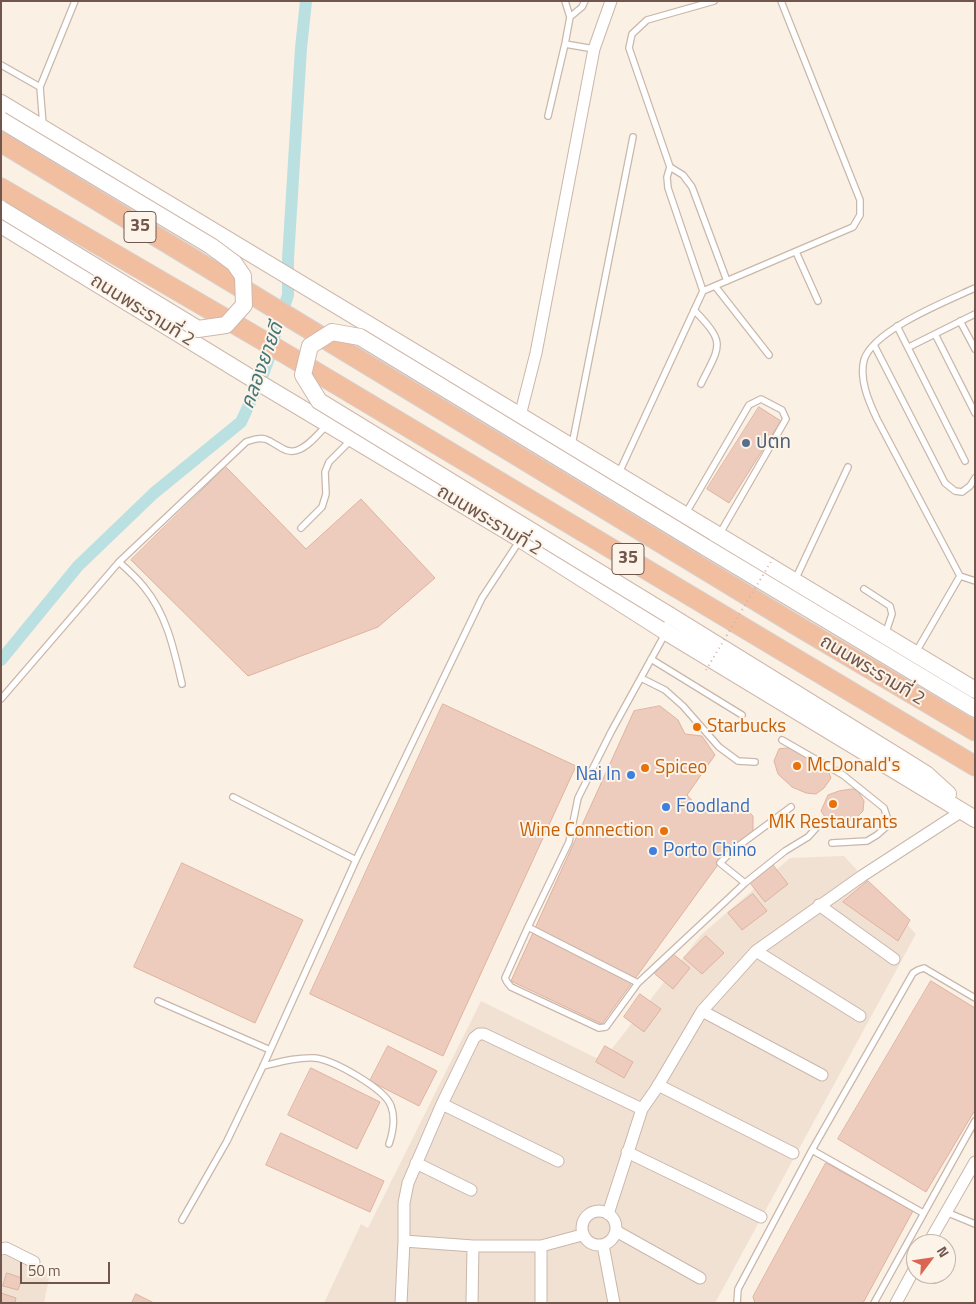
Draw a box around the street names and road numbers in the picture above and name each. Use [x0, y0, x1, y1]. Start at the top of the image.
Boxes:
road number: 35 [124, 212, 156, 242]
street label: ถนนพระรามที่ 2 [86, 270, 198, 352]
street label: ถนนพระรามที่ 2 [432, 481, 546, 561]
road number: 35 [612, 544, 644, 574]
street label: ถนนพระรามที่ 2 [815, 631, 929, 711]

